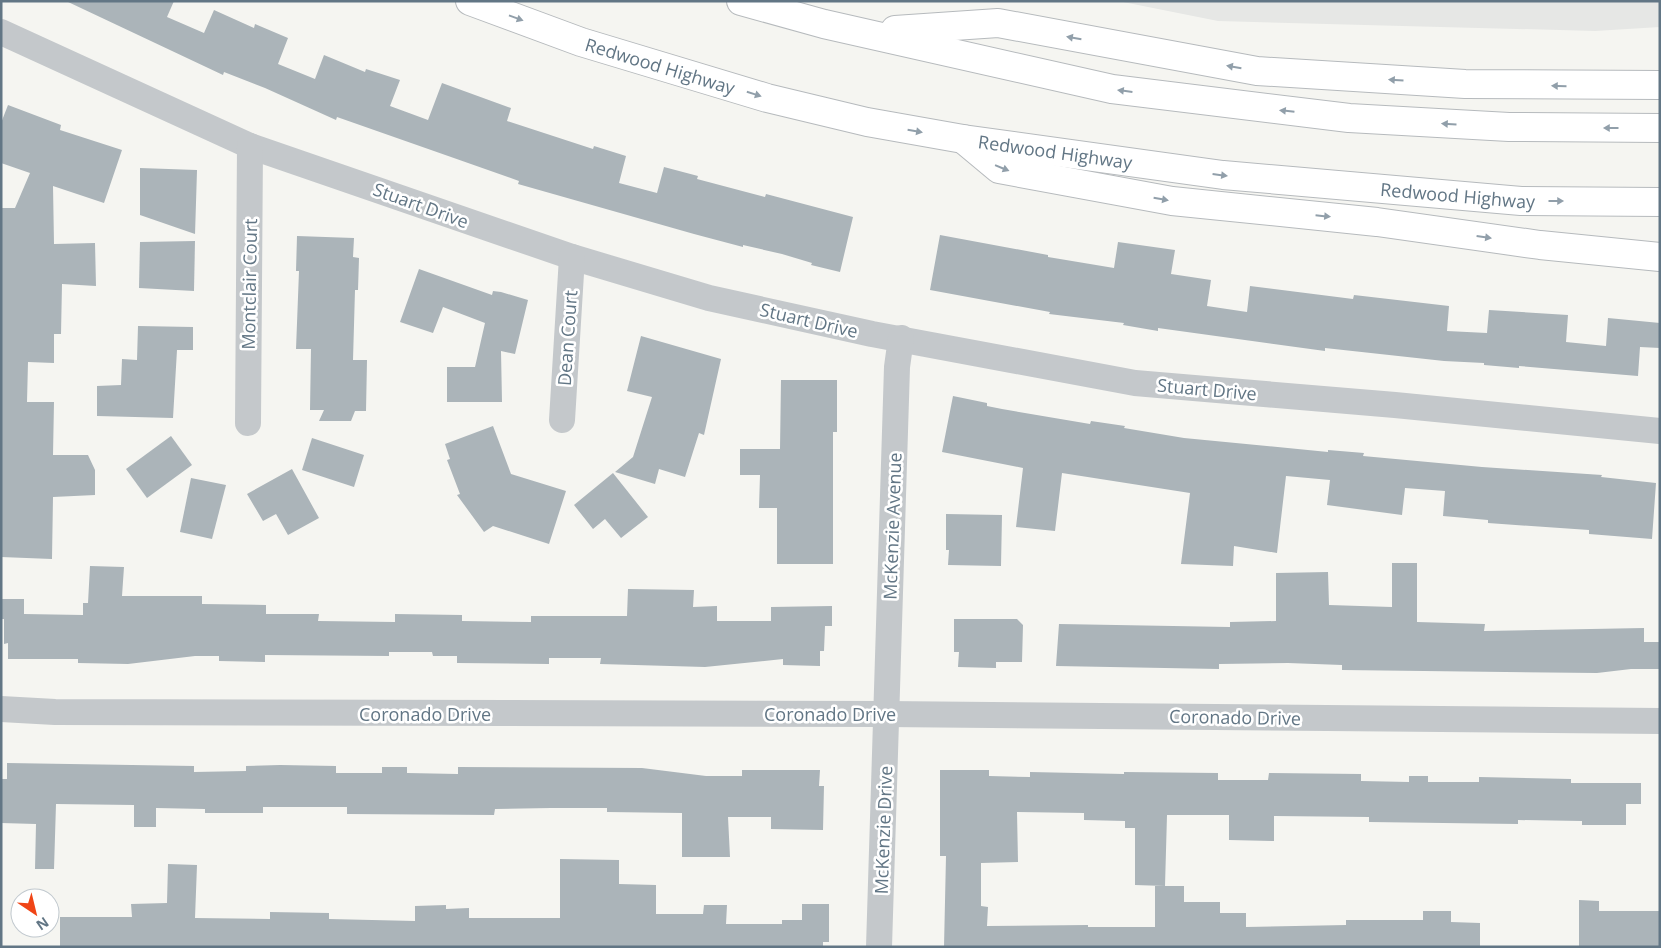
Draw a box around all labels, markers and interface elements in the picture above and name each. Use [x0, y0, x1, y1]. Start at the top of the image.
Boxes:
one-way arrow [508, 15, 523, 22]
street label: Redwood Highway [582, 32, 739, 100]
one-way arrow [1066, 33, 1082, 41]
one-way arrow [1226, 63, 1242, 71]
one-way arrow [1388, 75, 1404, 83]
one-way arrow [1550, 82, 1566, 90]
one-way arrow [1117, 87, 1133, 95]
one-way arrow [746, 91, 761, 99]
one-way arrow [1278, 107, 1294, 115]
one-way arrow [1440, 119, 1456, 127]
one-way arrow [1603, 124, 1619, 132]
one-way arrow [908, 127, 924, 135]
street label: Redwood Highway [977, 129, 1135, 174]
one-way arrow [995, 164, 1010, 172]
one-way arrow [1212, 171, 1228, 179]
street label: Stuart Drive [370, 177, 472, 233]
street label: Redwood Highway [1379, 177, 1536, 213]
one-way arrow [1154, 195, 1170, 203]
one-way arrow [1548, 197, 1564, 205]
one-way arrow [1315, 212, 1331, 220]
street label: Montclair Court [236, 218, 262, 350]
one-way arrow [1476, 233, 1492, 241]
street label: Dean Court [552, 289, 582, 387]
street label: Stuart Drive [758, 297, 860, 343]
street label: Stuart Drive [1156, 373, 1258, 405]
street label: McKenzie Avenue [877, 452, 907, 600]
street label: Coronado Drive [359, 702, 491, 726]
street label: Coronado Drive [764, 702, 896, 726]
street label: Coronado Drive [1169, 704, 1301, 730]
street label: McKenzie Drive [869, 765, 897, 895]
north arrow [10, 888, 60, 938]
text: N [33, 913, 53, 935]

